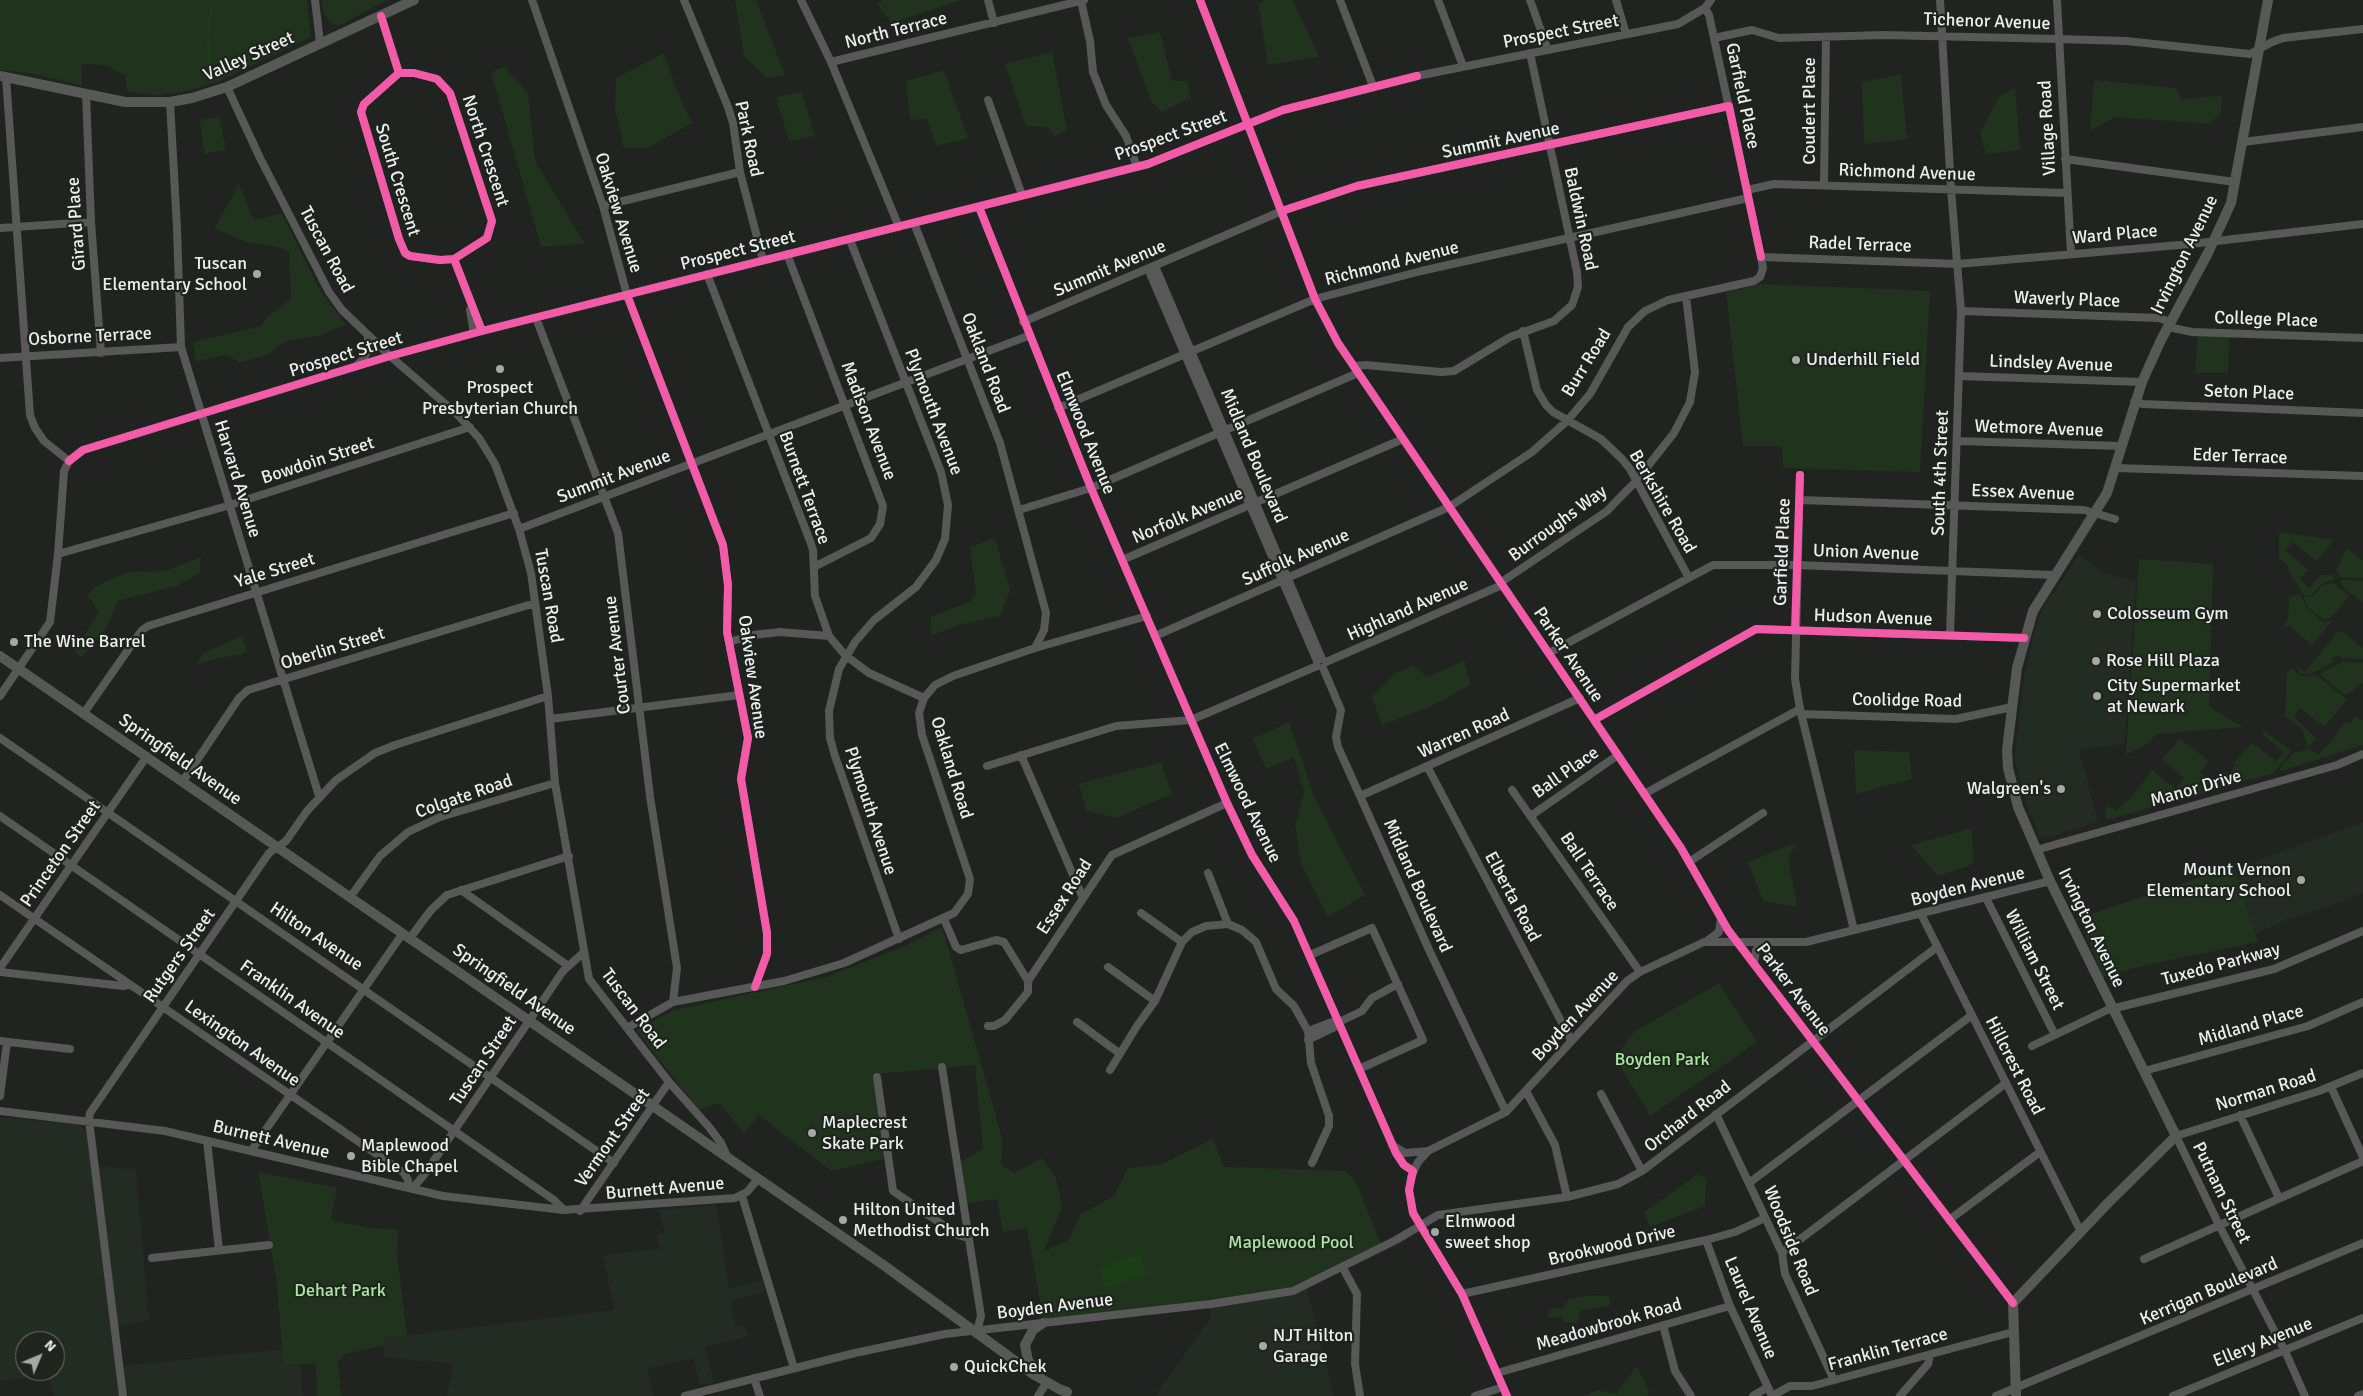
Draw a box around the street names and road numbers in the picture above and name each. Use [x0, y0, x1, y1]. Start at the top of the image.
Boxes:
street label: North Terrace [843, 8, 949, 54]
street label: Tichenor Avenue [1923, 9, 2051, 35]
street label: Prospect Street [1501, 10, 1621, 54]
street label: Valley Street [200, 27, 298, 87]
street label: Garfield Place [1720, 41, 1764, 151]
street label: Coudert Place [1799, 57, 1821, 165]
street label: Village Road [2035, 80, 2061, 176]
street label: North Crescent [457, 92, 513, 210]
street label: Park Road [729, 99, 767, 179]
street label: Prospect Street [1112, 106, 1230, 166]
street label: Summit Avenue [1440, 118, 1562, 164]
street label: South Crescent [370, 121, 424, 239]
street label: Oakview Avenue [589, 150, 647, 276]
street label: Richmond Avenue [1838, 160, 1976, 186]
street label: Baldwin Road [1559, 165, 1601, 273]
street label: Girard Place [63, 176, 91, 272]
street label: Irvington Avenue [2147, 192, 2223, 318]
street label: Tuscan Road [294, 203, 358, 297]
street label: Ward Place [2071, 221, 2159, 249]
street label: Prospect Street [678, 226, 798, 276]
street label: Radel Terrace [1808, 232, 1912, 258]
street label: Summit Avenue [1051, 236, 1169, 302]
street label: Richmond Avenue [1323, 237, 1461, 291]
street label: Waverly Place [2013, 287, 2121, 313]
street label: College Place [2214, 307, 2318, 333]
street label: Oakland Road [956, 310, 1014, 416]
street label: Osborne Terrace [28, 323, 152, 351]
street label: Burr Road [1558, 325, 1616, 401]
street label: Prospect Street [287, 327, 405, 383]
street label: Plymouth Avenue [899, 346, 967, 478]
street label: Lindsley Avenue [1989, 351, 2113, 377]
street label: Madison Avenue [835, 359, 901, 483]
street label: Elmwood Avenue [1050, 368, 1120, 498]
street label: Seton Place [2204, 381, 2294, 405]
street label: Midland Boulevard [1215, 386, 1291, 526]
street label: South 4th Street [1928, 410, 1954, 536]
street label: Wetmore Avenue [1974, 416, 2104, 442]
street label: Harvard Avenue [209, 418, 265, 540]
street label: Burnett Terrace [774, 429, 834, 547]
street label: Bowdoin Street [259, 433, 377, 489]
street label: Summit Avenue [554, 445, 674, 509]
street label: Eder Terrace [2192, 445, 2288, 469]
street label: Berkshire Road [1624, 446, 1700, 558]
street label: Essex Avenue [1971, 480, 2075, 506]
street label: Burroughs Way [1505, 481, 1611, 567]
street label: Norfolk Avenue [1129, 483, 1247, 549]
street label: Garfield Place [1770, 498, 1796, 606]
street label: Suffolk Avenue [1239, 525, 1353, 591]
street label: Union Avenue [1813, 540, 1919, 566]
street label: Tuscan Road [529, 547, 567, 645]
street label: Yale Street [232, 549, 318, 593]
street label: Highland Avenue [1344, 574, 1472, 646]
street label: Courter Avenue [600, 595, 636, 715]
street label: Parker Avenue [1528, 603, 1608, 707]
street label: Hudson Avenue [1813, 605, 1933, 631]
street label: Oakview Avenue [733, 614, 771, 740]
street label: Oberlin Street [278, 623, 388, 675]
street label: Coolidge Road [1852, 689, 1962, 713]
street label: Warren Road [1415, 704, 1513, 764]
street label: Springfield Avenue [114, 710, 246, 810]
street label: Oakland Road [925, 714, 977, 822]
street label: Elmwood Avenue [1209, 739, 1285, 867]
street label: Ball Place [1529, 742, 1603, 804]
street label: Plymouth Avenue [839, 744, 901, 878]
street label: Manor Drive [2148, 766, 2244, 812]
street label: Colgate Road [413, 770, 515, 824]
street label: Princeton Street [16, 797, 106, 911]
street label: Midland Boulevard [1378, 816, 1456, 956]
street label: Ball Terrace [1555, 829, 1623, 915]
street label: Elberta Road [1479, 848, 1545, 946]
street label: Essex Road [1033, 855, 1097, 939]
street label: Boyden Avenue [1909, 862, 2027, 912]
street label: Irvington Avenue [2053, 865, 2129, 991]
street label: Hilton Avenue [265, 898, 367, 976]
street label: Rutgers Street [140, 905, 220, 1007]
street label: William Street [1999, 906, 2069, 1014]
street label: Tuxedo Parkway [2159, 939, 2283, 991]
street label: Springfield Avenue [448, 940, 580, 1040]
street label: Parker Avenue [1751, 940, 1835, 1040]
street label: Franklin Avenue [235, 956, 349, 1044]
street label: Tuscan Road [596, 965, 670, 1053]
street label: Boyden Avenue [1528, 966, 1624, 1066]
street label: Lexington Avenue [180, 996, 304, 1092]
street label: Midland Place [2196, 1001, 2306, 1051]
street label: Tuscan Street [446, 1012, 522, 1110]
street label: Hillcrest Road [1980, 1013, 2048, 1119]
street label: Norman Road [2213, 1065, 2319, 1117]
street label: Orchard Road [1640, 1076, 1736, 1158]
street label: Vermont Street [571, 1084, 655, 1192]
street label: Burnett Avenue [211, 1116, 331, 1164]
street label: Putnam Street [2187, 1139, 2255, 1247]
street label: Burnett Avenue [605, 1173, 725, 1205]
street label: Woodside Road [1758, 1183, 1822, 1299]
street label: Brookwood Drive [1546, 1221, 1678, 1271]
street label: Kerrigan Boulevard [2137, 1253, 2281, 1331]
street label: Laurel Avenue [1719, 1254, 1781, 1362]
street label: Boyden Avenue [996, 1289, 1114, 1325]
street label: Meadowbrook Road [1534, 1294, 1684, 1356]
street label: Ellery Avenue [2210, 1313, 2316, 1373]
street label: Franklin Terrace [1826, 1324, 1950, 1376]

